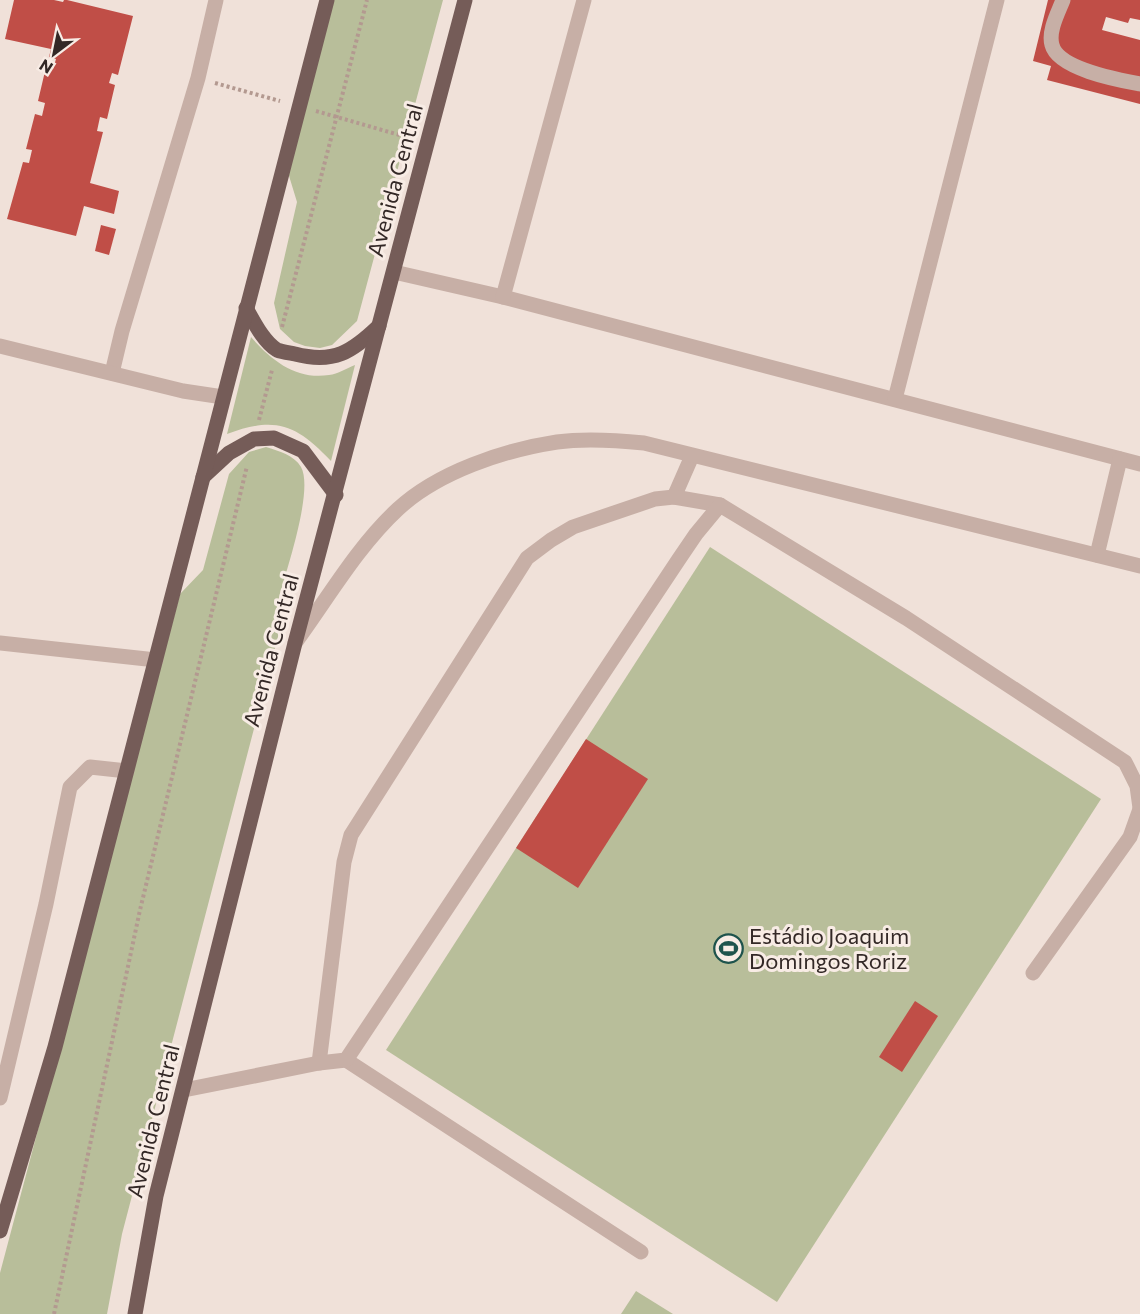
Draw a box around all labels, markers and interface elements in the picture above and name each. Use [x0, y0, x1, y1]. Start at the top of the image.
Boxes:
north arrow [24, 24, 84, 84]
text: N [36, 56, 56, 78]
street label: Avenida Central [361, 100, 428, 259]
street label: Avenida Central [237, 570, 304, 729]
place label: Estádio Joaquim Domingos Roriz [749, 922, 909, 974]
sports icon: Estádio Joaquim Domingos Roriz [712, 933, 744, 965]
street label: Avenida Central [120, 1041, 185, 1201]

